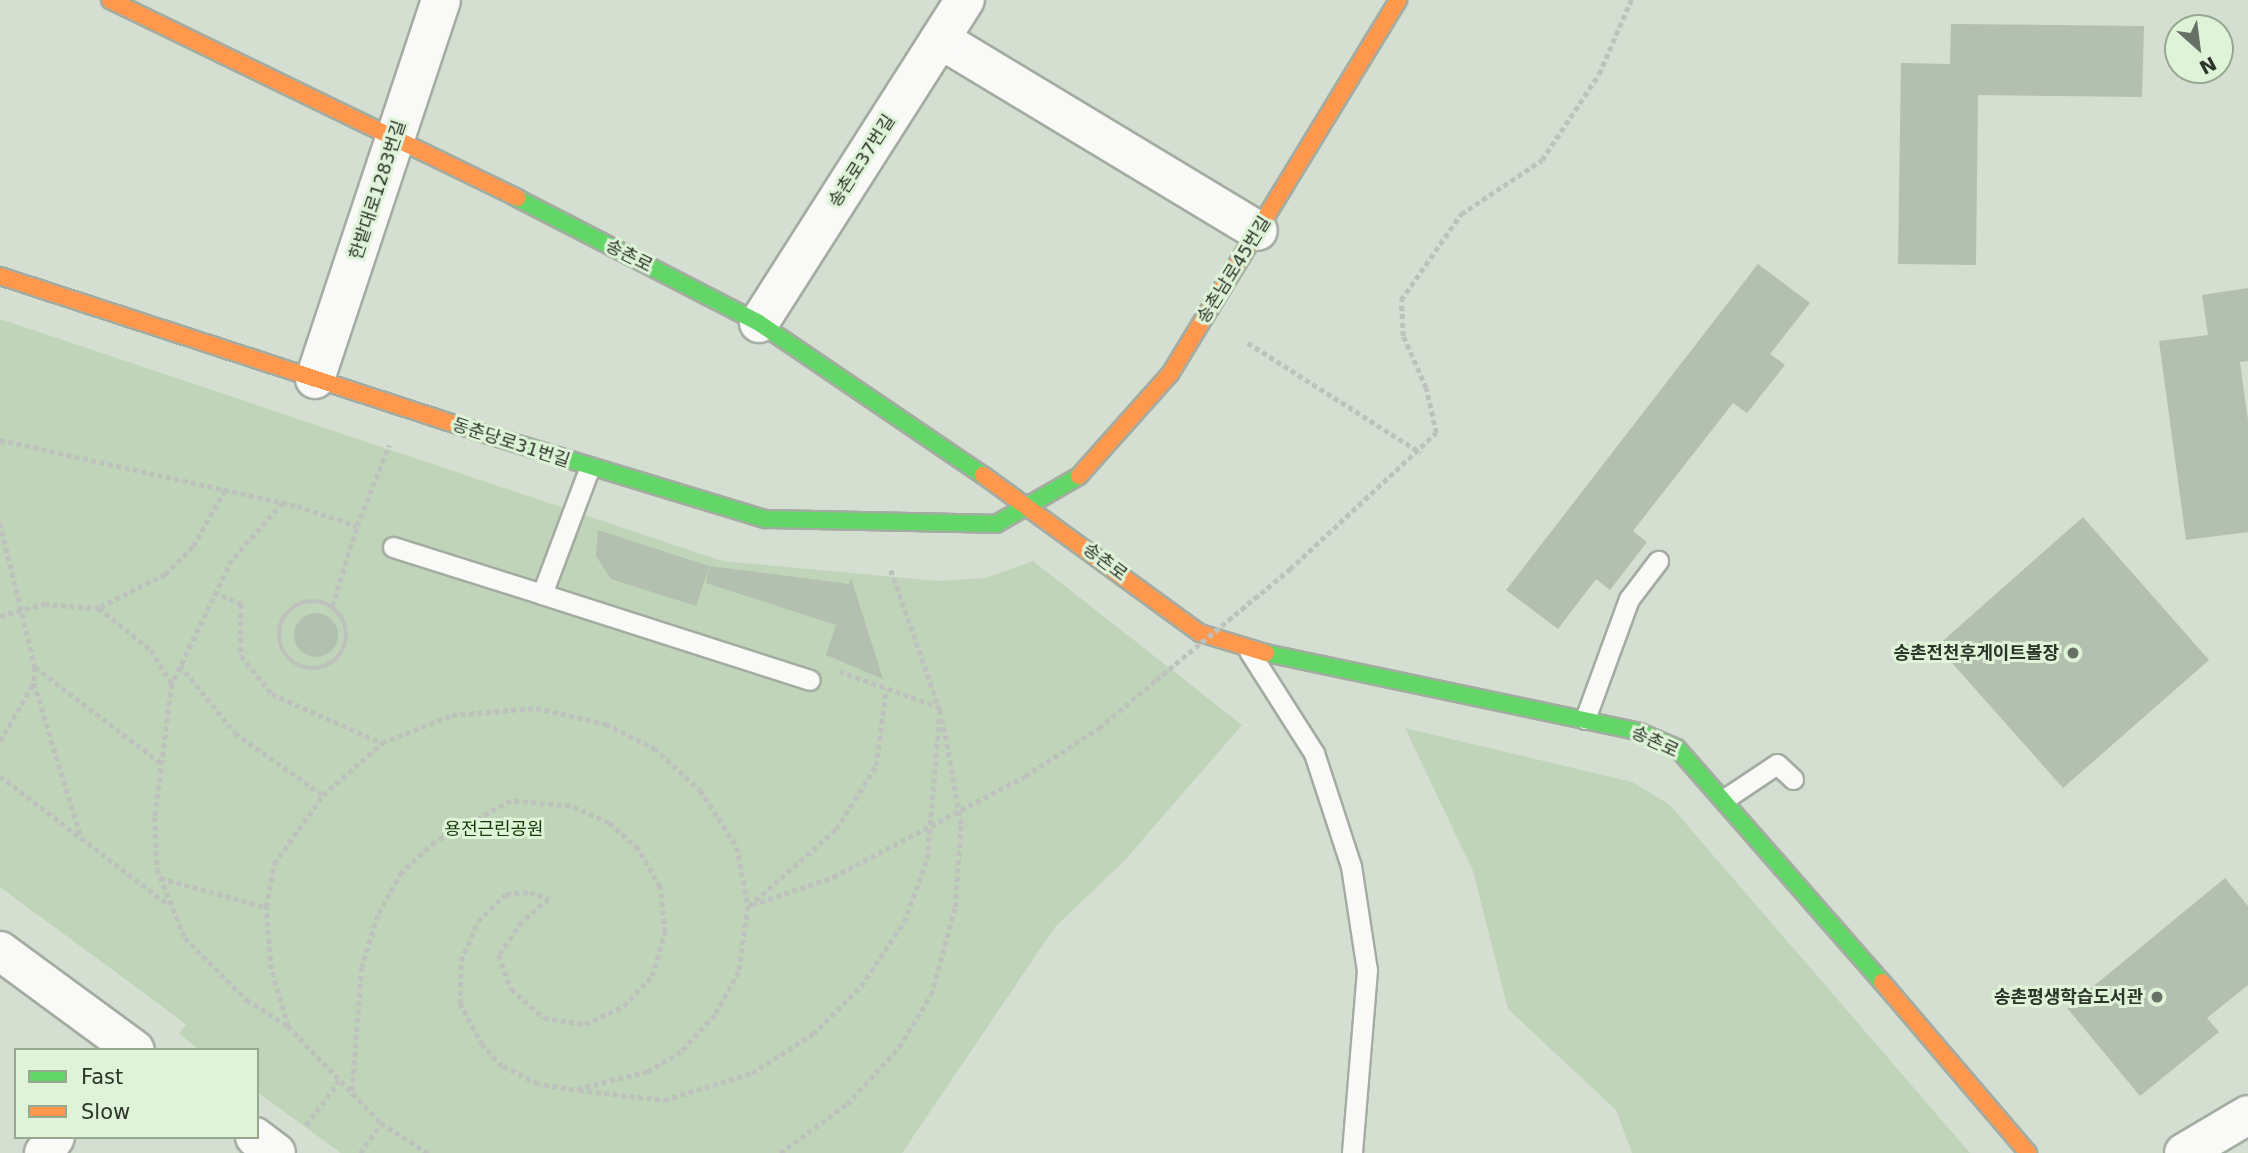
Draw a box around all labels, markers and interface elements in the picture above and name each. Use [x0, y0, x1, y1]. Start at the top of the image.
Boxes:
north arrow [2164, 14, 2234, 84]
text: N [2196, 52, 2220, 79]
street label: 송촌로37번길 [824, 111, 900, 211]
street label: 한밭대로1283번길 [345, 118, 411, 262]
street label: 송촌남로45번길 [1192, 212, 1276, 328]
street label: 송촌로 [602, 235, 656, 277]
street label: 동춘당로31번길 [450, 414, 572, 472]
street label: 송촌로 [1079, 538, 1131, 586]
place label: 송촌전천후게이트볼장 [1893, 642, 2059, 664]
marker: 송촌전천후게이트볼장 [2065, 645, 2081, 661]
street label: 송촌로 [1628, 722, 1682, 762]
park label: 용전근린공원 [444, 818, 544, 840]
place label: 송촌평생학습도서관 [1994, 986, 2143, 1008]
marker: 송촌평생학습도서관 [2149, 989, 2165, 1005]
legend [14, 1048, 259, 1139]
text: Fast [81, 1065, 123, 1089]
text: Slow [81, 1100, 130, 1124]

